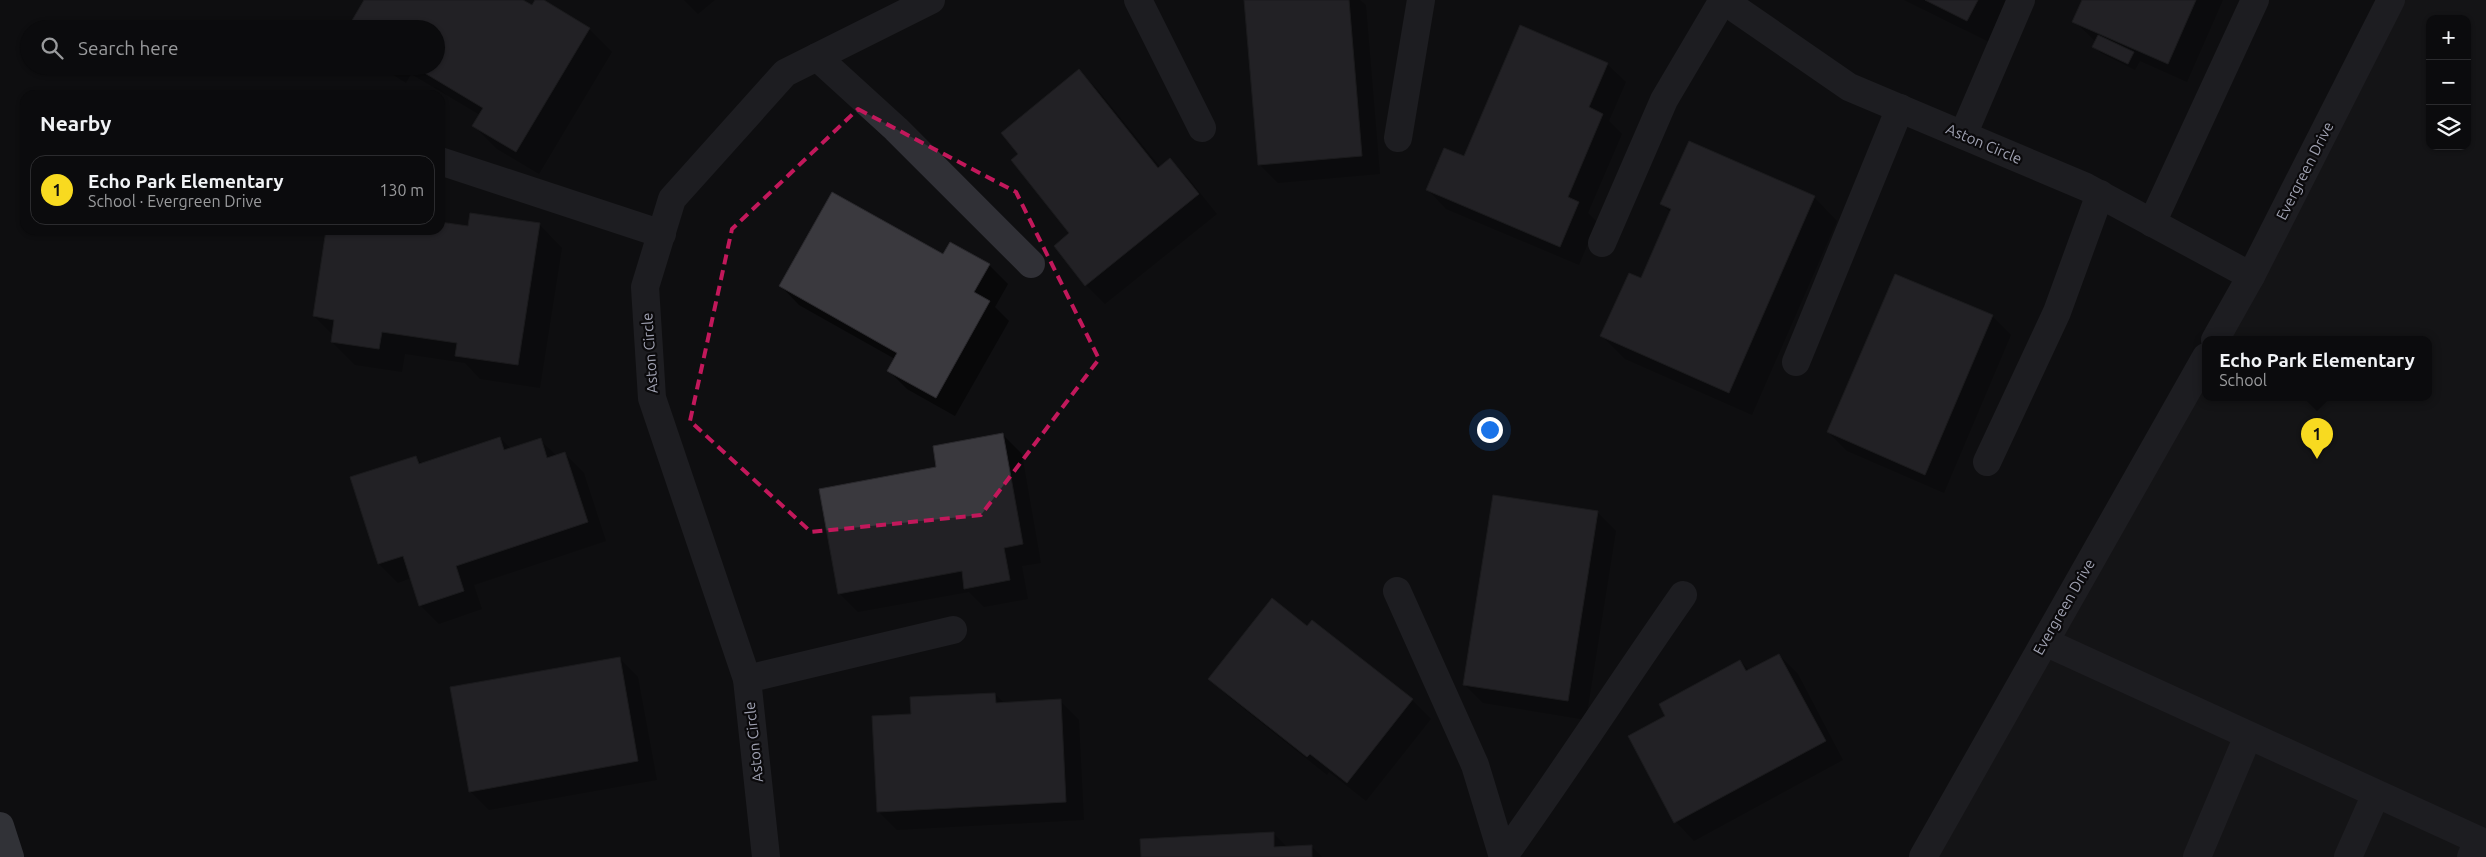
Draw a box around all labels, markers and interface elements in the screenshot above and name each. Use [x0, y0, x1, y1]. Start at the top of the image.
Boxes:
map controls [2426, 15, 2471, 150]
button: + [2426, 15, 2471, 60]
search box [20, 20, 445, 75]
icon: search [38, 34, 66, 62]
text: Search here [78, 37, 178, 59]
button: − [2426, 60, 2471, 105]
button: layers [2426, 105, 2471, 150]
text: Nearby [40, 111, 111, 135]
street label: Evergreen Drive [2273, 119, 2337, 223]
street label: Aston Circle [1944, 120, 2025, 167]
text: Echo Park Elementary [88, 170, 284, 192]
text: 1 [52, 181, 62, 199]
text: 130 m [379, 181, 424, 199]
text: School · Evergreen Drive [88, 192, 262, 210]
street label: Aston Circle [638, 312, 661, 394]
popup [2202, 336, 2432, 401]
text: Echo Park Elementary [2219, 349, 2415, 371]
text: School [2219, 371, 2267, 389]
your location [1477, 417, 1503, 443]
pin: 1 [2301, 418, 2333, 459]
street label: Evergreen Drive [2029, 556, 2098, 658]
street label: Aston Circle [741, 701, 766, 783]

